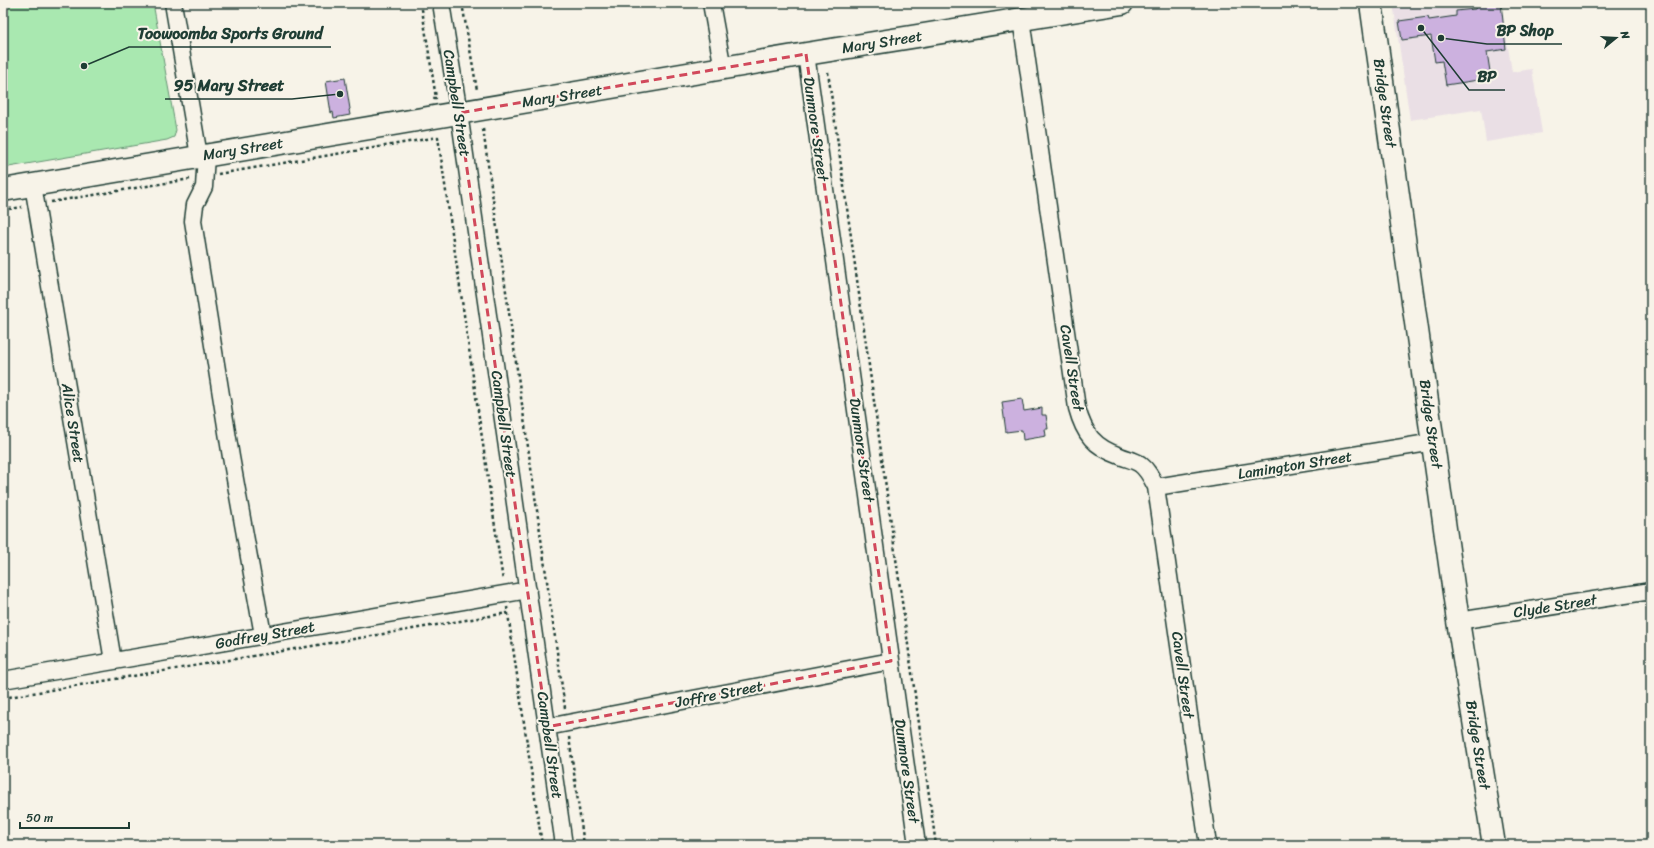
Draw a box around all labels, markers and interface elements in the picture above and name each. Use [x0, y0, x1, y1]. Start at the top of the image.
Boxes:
callout: BP Shop [1487, 16, 1562, 44]
text: BP Shop [1496, 16, 1554, 45]
north arrow [1596, 18, 1636, 58]
callout: Toowoomba Sports Ground [129, 19, 331, 47]
text: Toowoomba Sports Ground [137, 19, 324, 48]
street label: Mary Street [840, 23, 925, 61]
text: N [1615, 28, 1635, 42]
street label: Campbell Street [436, 48, 478, 159]
street label: Bridge Street [1366, 57, 1404, 150]
callout: BP [1469, 62, 1505, 90]
text: BP [1477, 62, 1497, 91]
callout: 95 Mary Street [165, 71, 292, 99]
text: 95 Mary Street [174, 71, 284, 100]
street label: Dunmore Street [796, 75, 836, 184]
street label: Mary Street [520, 77, 605, 115]
street label: Mary Street [201, 130, 286, 168]
street label: Cavell Street [1052, 323, 1092, 414]
street label: Campbell Street [484, 369, 524, 480]
street label: Bridge Street [1412, 378, 1450, 471]
street label: Alice Street [54, 380, 92, 465]
street label: Dunmore Street [842, 396, 882, 505]
street label: Lamington Street [1236, 443, 1354, 487]
street label: Clyde Street [1511, 586, 1599, 625]
street label: Godfrey Street [213, 613, 317, 657]
street label: Cavell Street [1164, 630, 1202, 721]
street label: Joffre Street [672, 673, 766, 715]
street label: Campbell Street [530, 690, 570, 801]
street label: Bridge Street [1458, 699, 1498, 792]
street label: Dunmore Street [887, 717, 927, 826]
scale bar [20, 804, 129, 830]
text: 50 m [26, 807, 53, 829]

